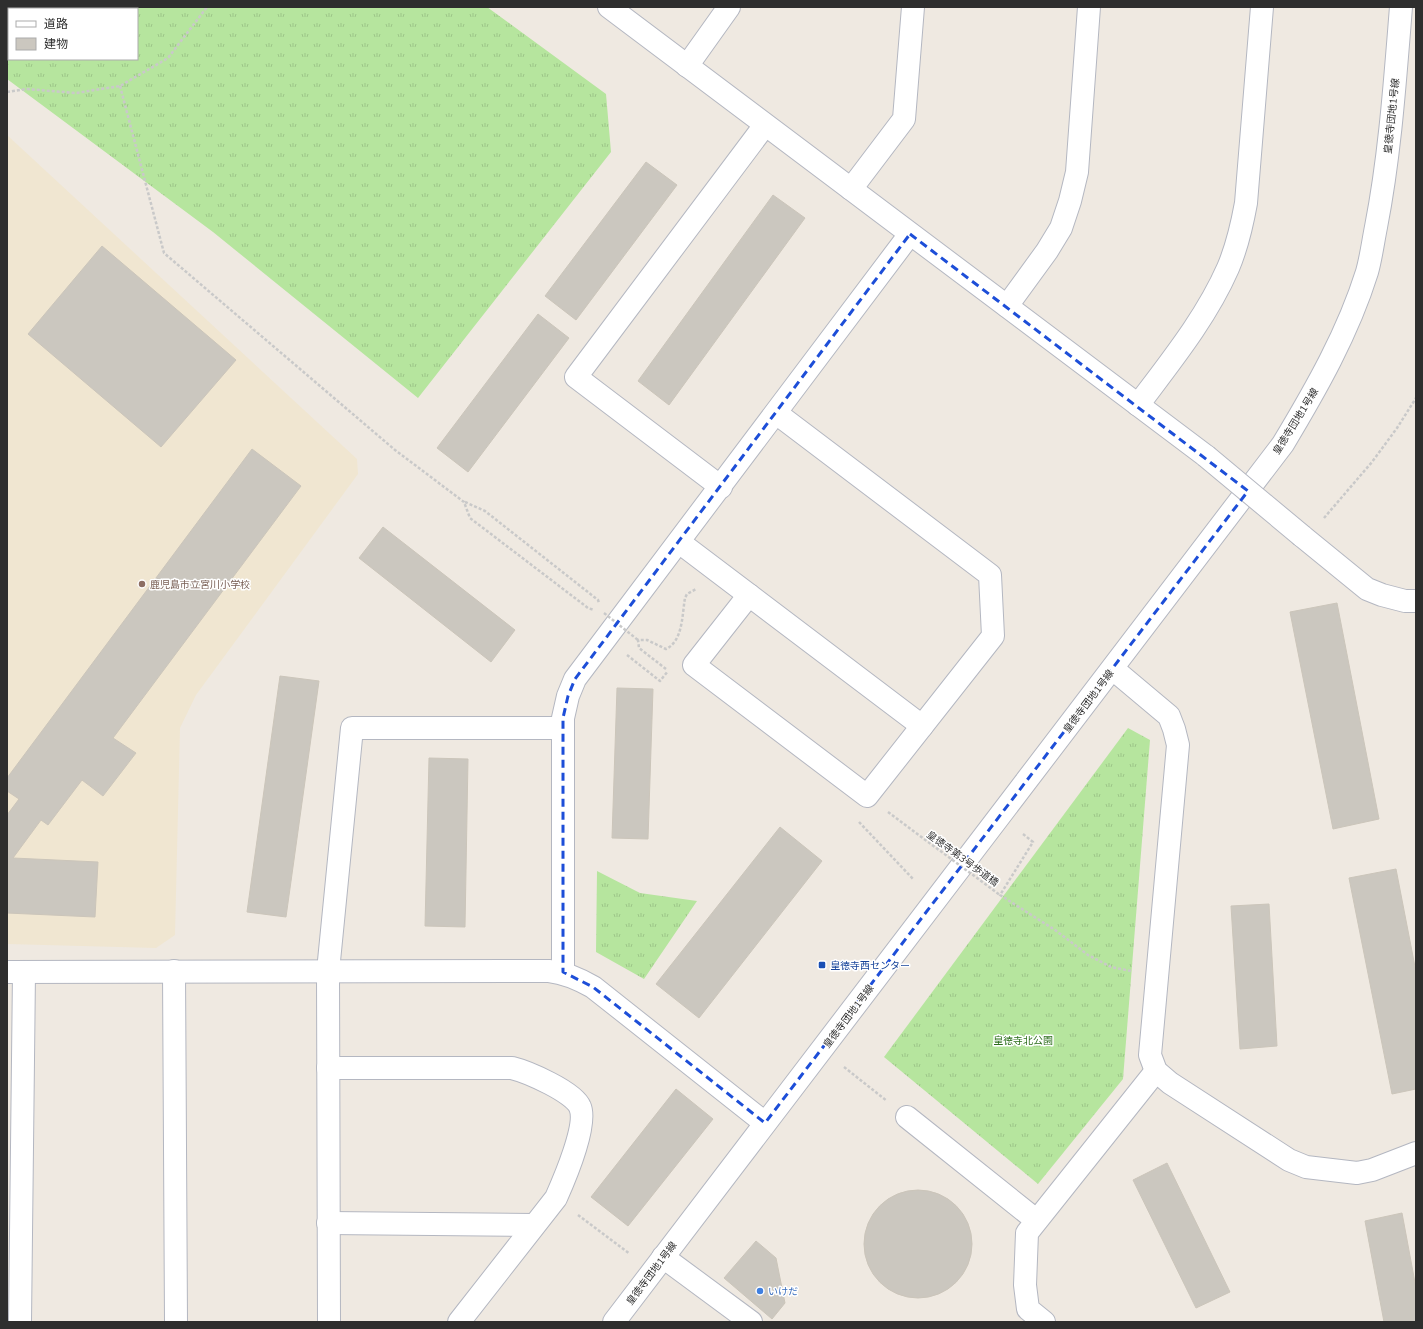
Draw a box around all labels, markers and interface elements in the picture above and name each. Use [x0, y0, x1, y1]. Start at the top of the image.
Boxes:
legend [8, 8, 138, 60]
text: 道路 [44, 16, 68, 31]
text: 建物 [44, 36, 68, 51]
street label: 皇徳寺団地1号線 [1381, 78, 1402, 155]
street label: 皇徳寺団地1号線 [1270, 386, 1321, 457]
place label: 鹿児島市立宮川小学校 [150, 578, 250, 591]
marker: 鹿児島市立宮川小学校 [137, 579, 147, 589]
street label: 皇徳寺団地1号線 [1060, 667, 1116, 736]
street label: 皇徳寺第3号歩道橋 [924, 828, 1001, 889]
place label: 皇徳寺西センター [830, 959, 910, 972]
marker: 皇徳寺西センター [817, 960, 827, 970]
street label: 皇徳寺団地1号線 [820, 982, 876, 1051]
park label: 皇徳寺北公園 [993, 1034, 1053, 1047]
street label: 皇徳寺団地1号線 [623, 1239, 679, 1308]
place label: いけだ [768, 1285, 798, 1298]
marker: いけだ [755, 1286, 765, 1296]

